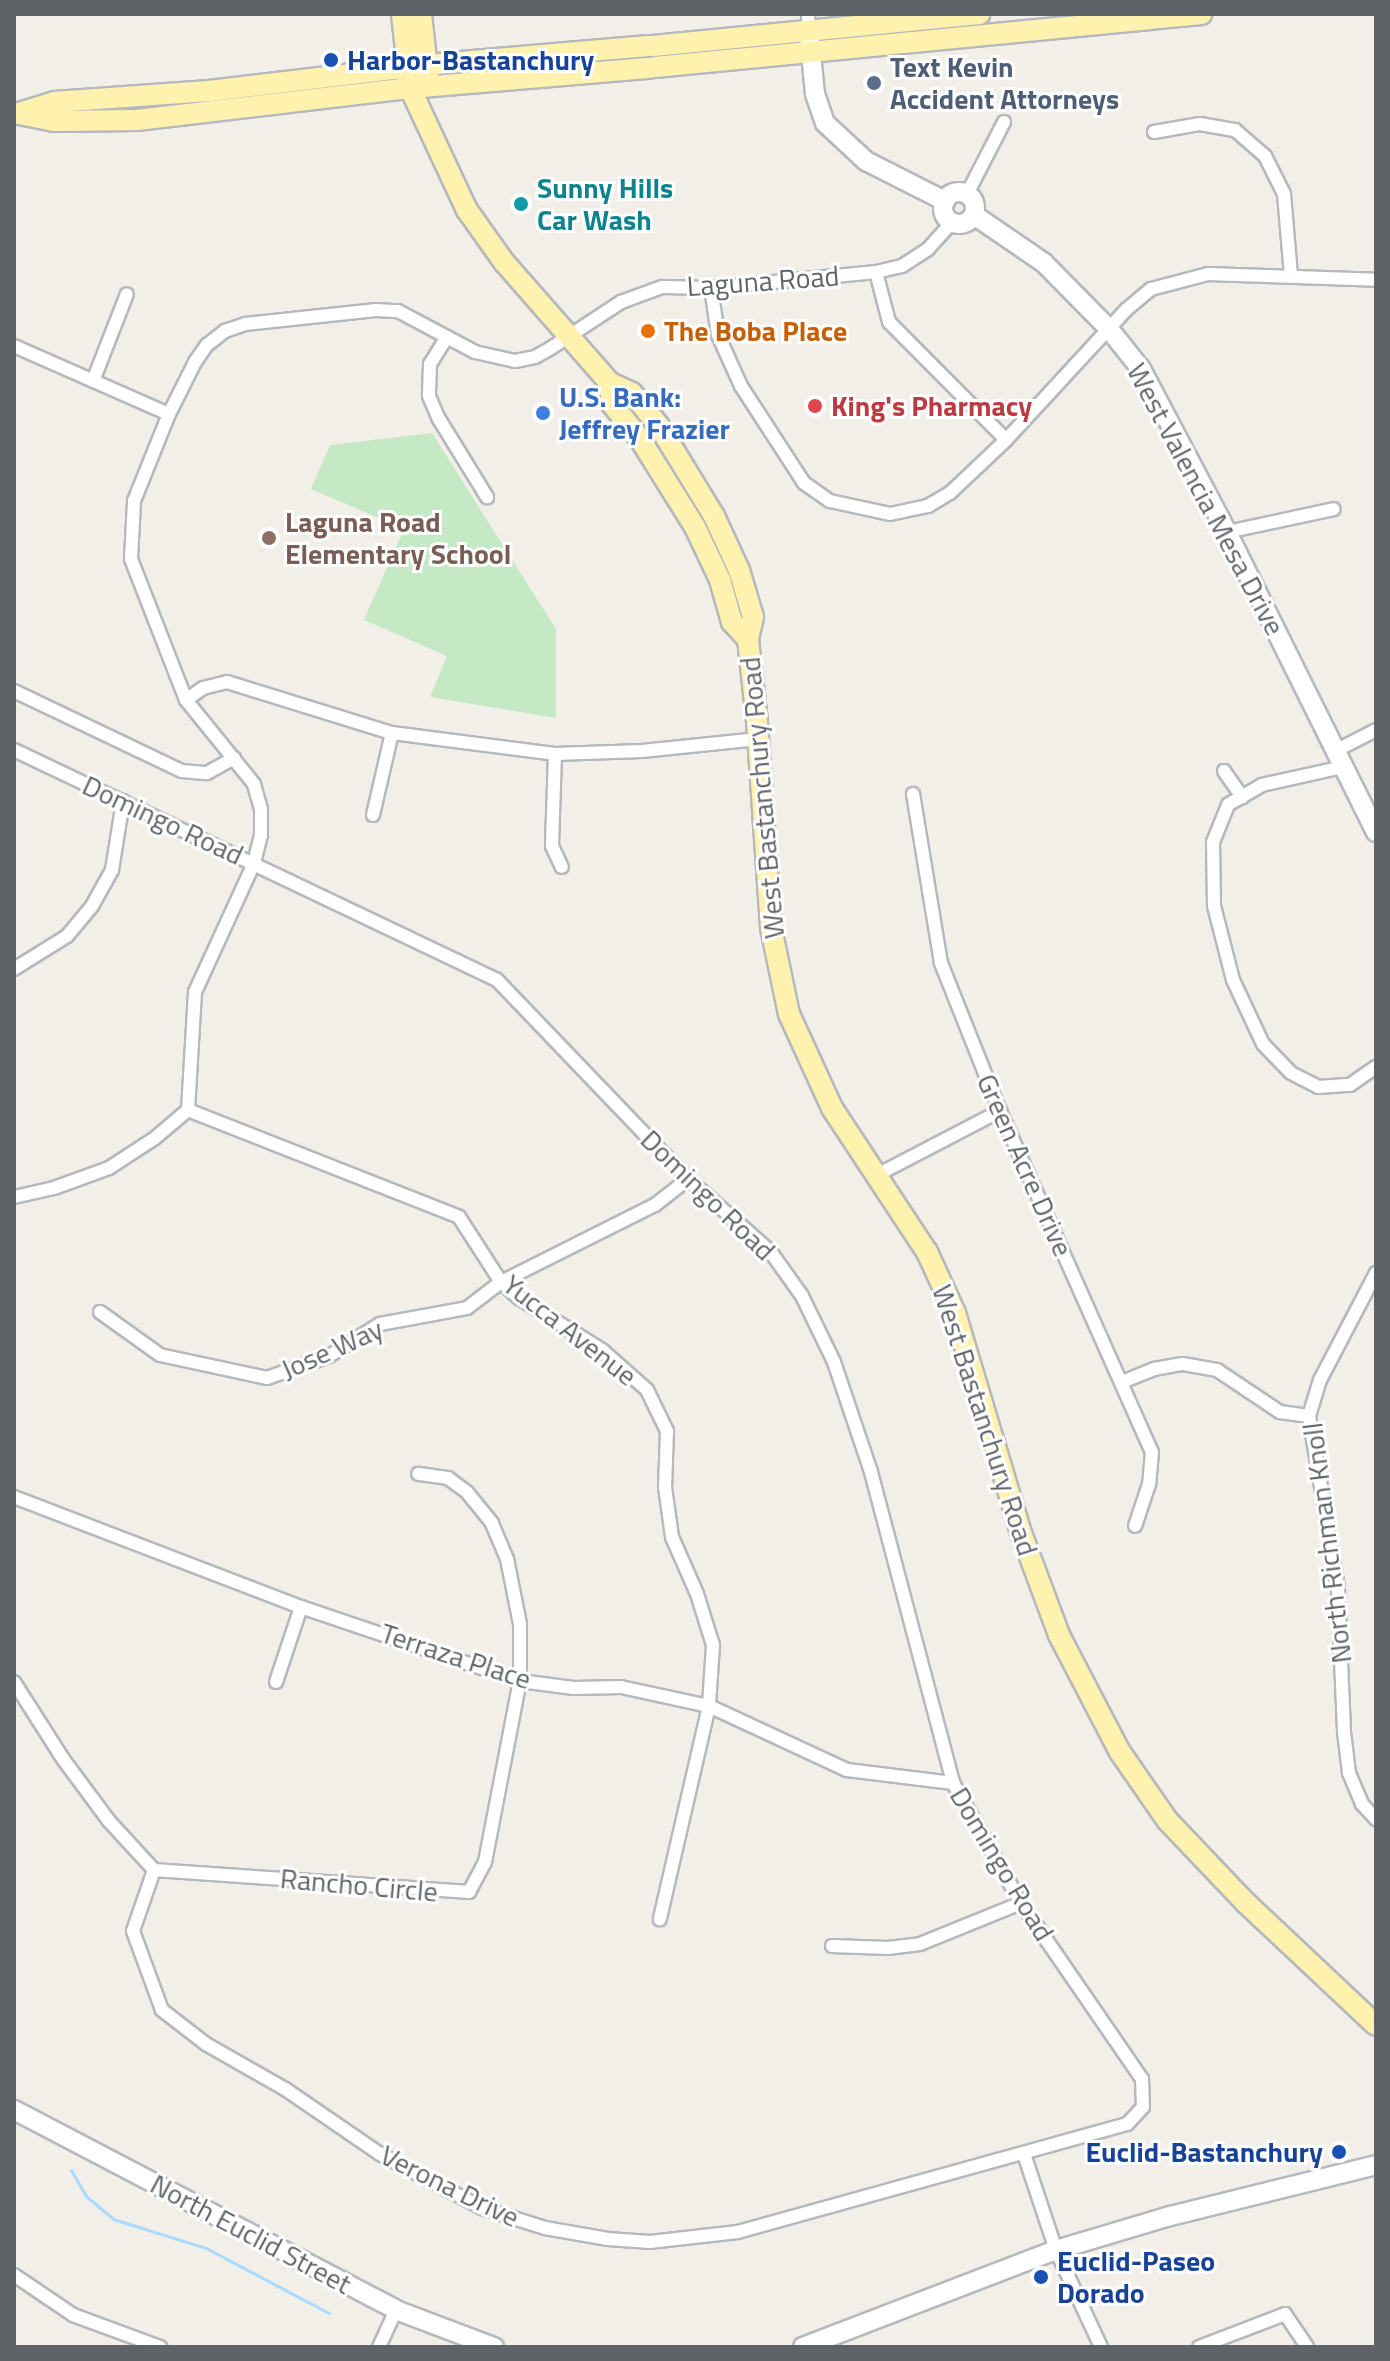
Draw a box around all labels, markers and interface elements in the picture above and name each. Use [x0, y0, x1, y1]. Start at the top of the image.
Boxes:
place label: Harbor-Bastanchury [347, 43, 594, 77]
place label: Text Kevin Accident Attorneys [890, 50, 1119, 116]
marker: Harbor-Bastanchury [322, 51, 340, 69]
marker: Text Kevin Accident Attorneys [865, 74, 883, 92]
place label: Sunny Hills Car Wash [537, 171, 673, 237]
marker: Sunny Hills Car Wash [512, 195, 530, 213]
street label: Laguna Road [686, 259, 840, 303]
place label: The Boba Place [664, 314, 847, 348]
marker: The Boba Place [639, 322, 657, 340]
street label: West Valencia Mesa Drive [1120, 357, 1292, 641]
place label: U.S. Bank: Jeffrey Frazier [559, 380, 730, 446]
place label: King's Pharmacy [831, 389, 1032, 423]
marker: King's Pharmacy [806, 397, 824, 415]
marker: U.S. Bank: Jeffrey Frazier [534, 404, 552, 422]
place label: Laguna Road Elementary School [285, 505, 511, 571]
marker: Laguna Road Elementary School [260, 529, 278, 547]
street label: West Bastanchury Road [733, 656, 791, 940]
street label: Domingo Road [77, 768, 249, 872]
street label: Green Acre Drive [970, 1069, 1080, 1261]
street label: Domingo Road [634, 1123, 782, 1267]
street label: Yucca Avenue [496, 1267, 644, 1393]
street label: West Bastanchury Road [925, 1280, 1045, 1560]
street label: Jose Way [276, 1312, 388, 1386]
street label: North Richman Knoll [1296, 1421, 1358, 1665]
street label: Terraza Place [377, 1616, 535, 1696]
street label: Domingo Road [943, 1781, 1061, 1947]
street label: Rancho Circle [279, 1861, 439, 1909]
place label: Euclid-Bastanchury [1086, 2135, 1323, 2169]
street label: Verona Drive [375, 2138, 525, 2234]
marker: Euclid-Bastanchury [1330, 2143, 1348, 2161]
street label: North Euclid Street [145, 2167, 357, 2301]
place label: Euclid-Paseo Dorado [1057, 2244, 1215, 2310]
marker: Euclid-Paseo Dorado [1032, 2268, 1050, 2286]

